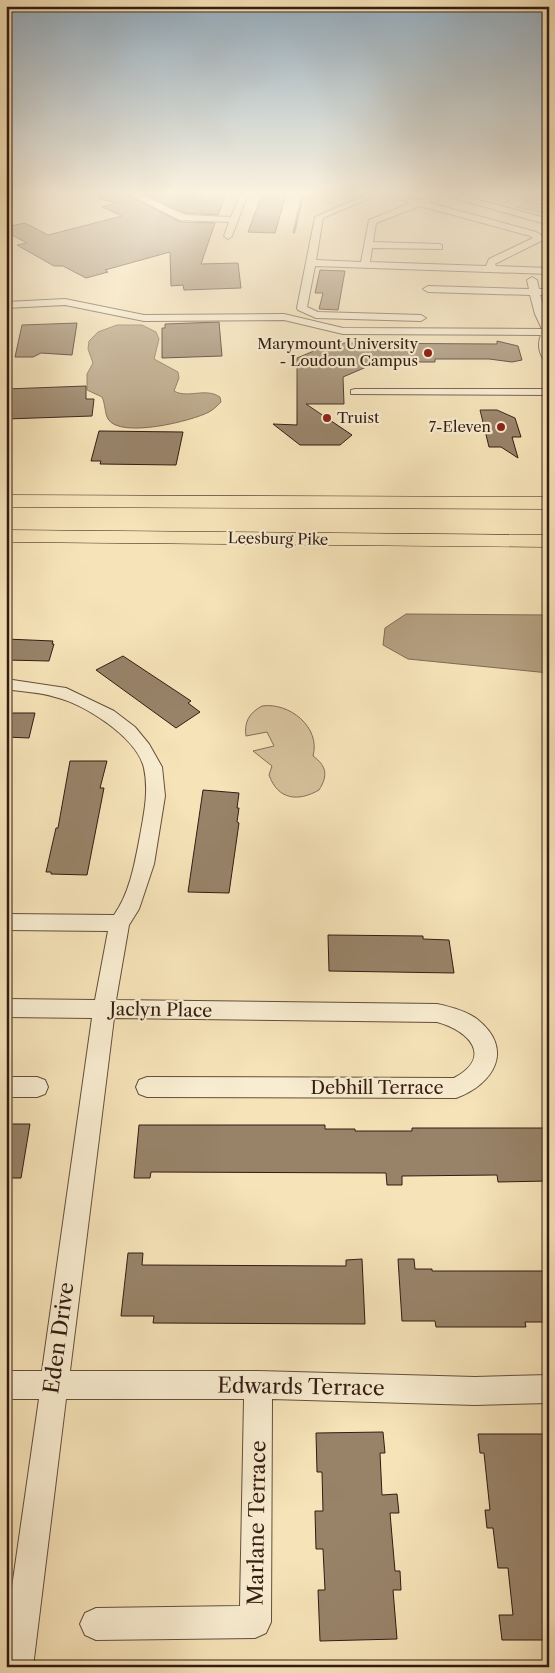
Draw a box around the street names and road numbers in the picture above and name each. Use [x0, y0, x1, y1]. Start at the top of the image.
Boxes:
street label: Leesburg Pike [228, 528, 328, 549]
street label: Jaclyn Place [107, 998, 212, 1022]
street label: Debhill Terrace [310, 1077, 444, 1099]
street label: Eden Drive [38, 1281, 79, 1395]
street label: Edwards Terrace [217, 1373, 385, 1400]
street label: Marlane Terrace [243, 1440, 270, 1606]

